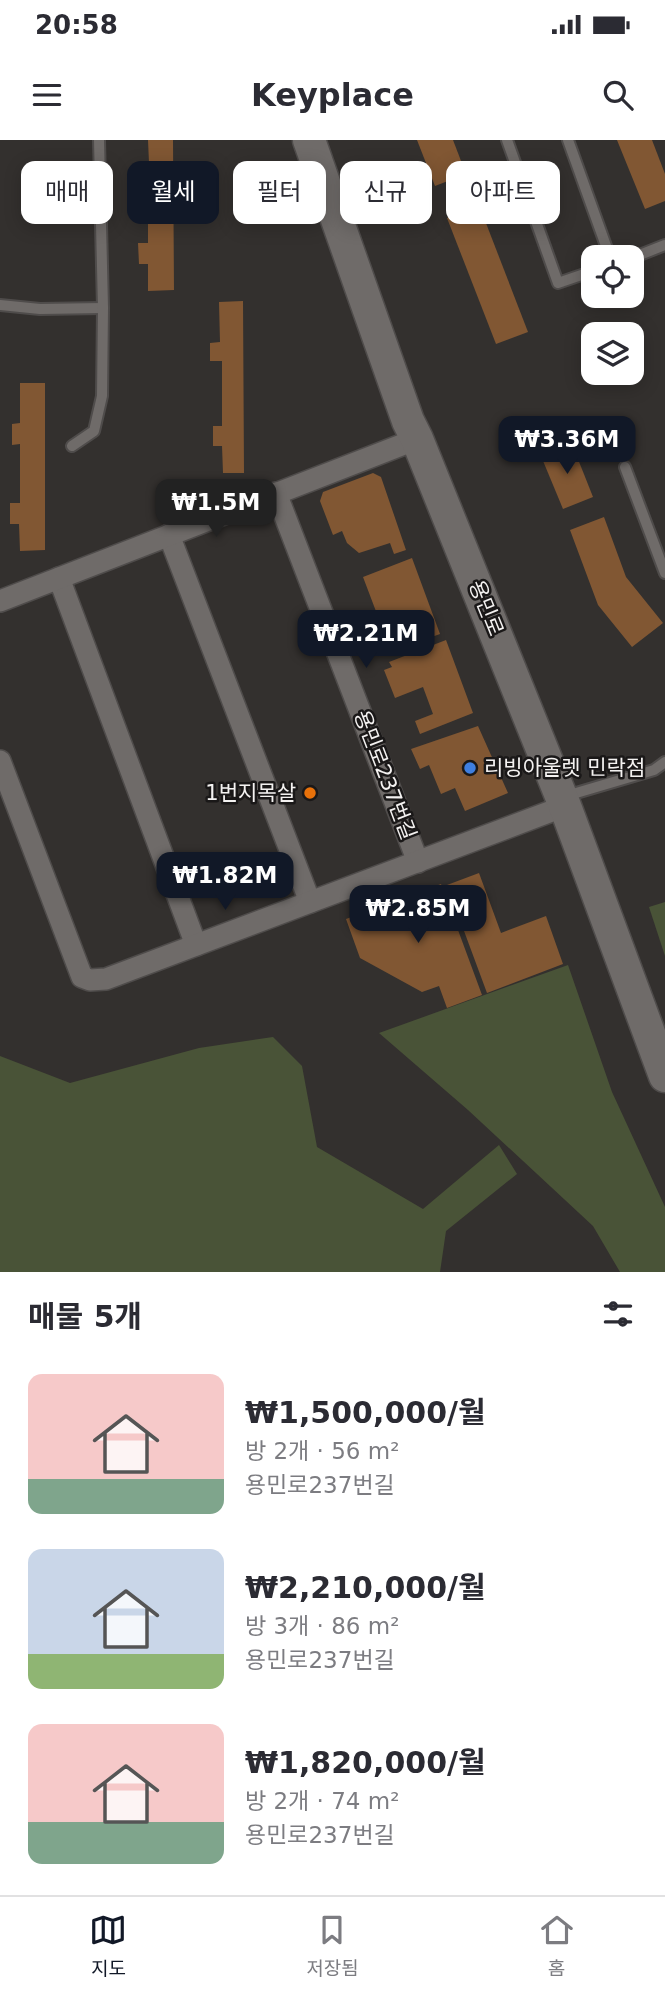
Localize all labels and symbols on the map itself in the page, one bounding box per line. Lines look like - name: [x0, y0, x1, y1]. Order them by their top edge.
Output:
- pin: ₩3.36M: [510, 416, 624, 476]
- pin: ₩1.5M: [167, 480, 265, 539]
- street label: 용민로: [464, 577, 508, 639]
- pin: ₩2.21M: [309, 610, 423, 670]
- street label: 용민로237번길: [349, 707, 421, 843]
- place label: 리빙아울렛 민락점: [484, 756, 645, 780]
- marker: 리빙아울렛 민락점: [462, 760, 478, 776]
- place label: 1번지목살: [205, 781, 296, 805]
- marker: 1번지목살: [302, 785, 318, 801]
- pin: ₩1.82M: [168, 852, 282, 912]
- pin: ₩2.85M: [361, 886, 475, 945]

